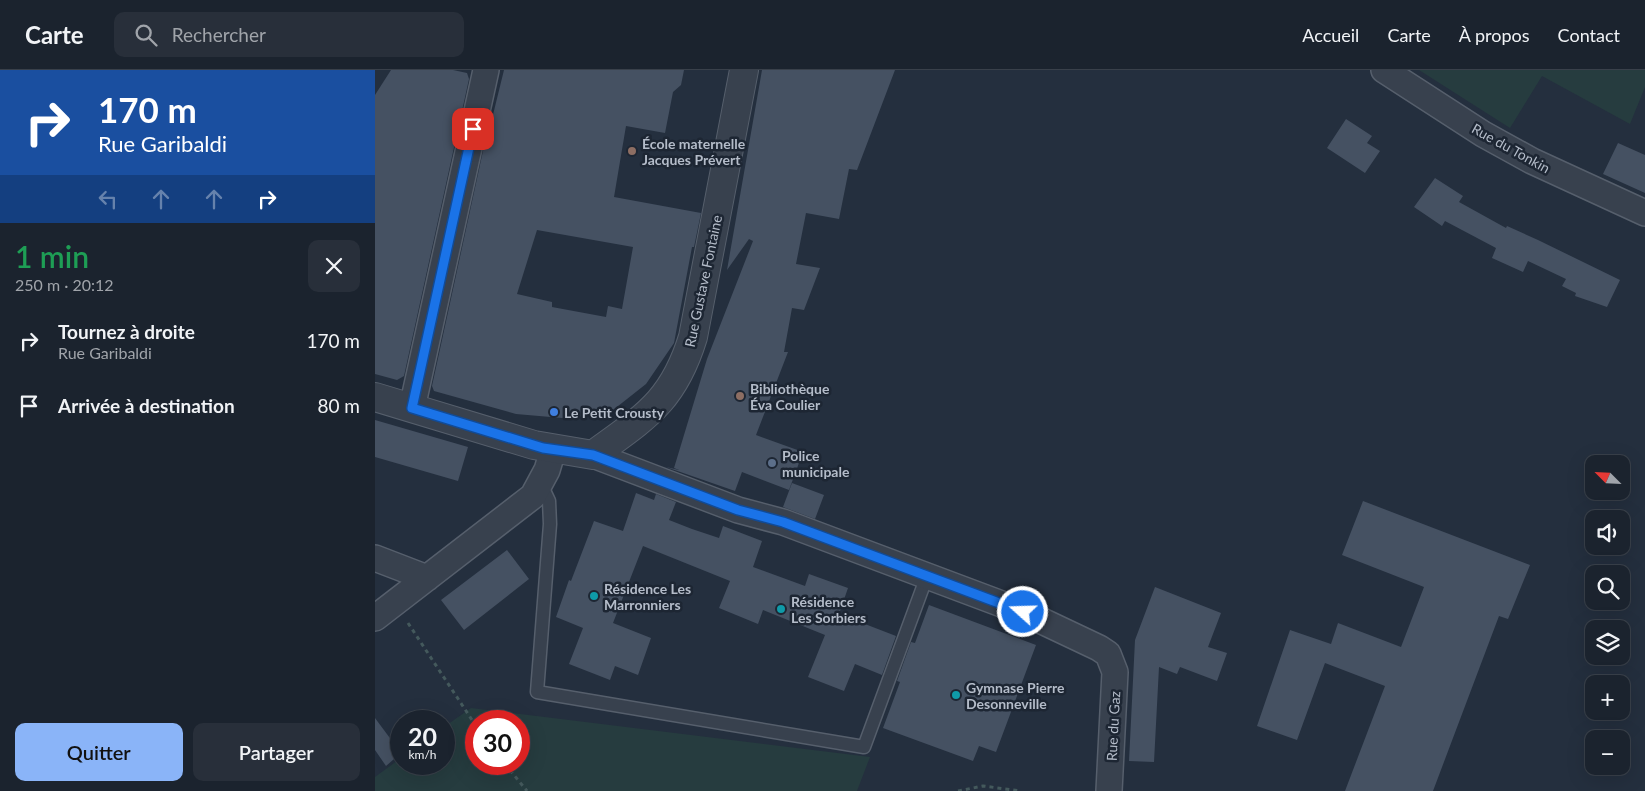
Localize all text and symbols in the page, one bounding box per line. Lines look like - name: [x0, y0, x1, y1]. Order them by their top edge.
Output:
- search box: [114, 12, 464, 57]
- text: Carte: [25, 20, 84, 49]
- icon: search: [132, 21, 160, 49]
- text: Rechercher: [172, 23, 266, 46]
- text: Accueil: [1302, 24, 1359, 46]
- text: Carte: [1387, 24, 1431, 46]
- text: À propos: [1459, 24, 1530, 46]
- text: Contact: [1558, 24, 1620, 46]
- text: 170 m: [98, 88, 197, 130]
- icon: right: [15, 90, 80, 155]
- pin: [452, 108, 494, 150]
- icon: arrive: [459, 115, 487, 143]
- street label: Rue du Tonkin: [1469, 120, 1553, 176]
- text: Rue Garibaldi: [98, 130, 227, 157]
- place label: École maternelle Jacques Prévert: [642, 135, 746, 168]
- marker: École maternelle Jacques Prévert: [626, 145, 638, 157]
- icon: left: [94, 185, 122, 213]
- icon: ahead: [147, 185, 175, 213]
- icon: ahead: [200, 185, 228, 213]
- icon: right: [253, 185, 281, 213]
- street label: Rue Gustave Fontaine: [681, 213, 725, 349]
- text: 1 min: [15, 238, 89, 274]
- button: close: [308, 240, 360, 292]
- text: 250 m · 20:12: [15, 275, 114, 294]
- text: Tournez à droite: [58, 320, 195, 343]
- icon: right: [15, 327, 43, 355]
- text: 170 m: [306, 329, 360, 352]
- text: Rue Garibaldi: [58, 343, 152, 362]
- place label: Bibliothèque Éva Coulier: [750, 380, 830, 413]
- marker: Bibliothèque Éva Coulier: [734, 390, 746, 402]
- icon: arrive: [15, 392, 43, 420]
- text: Arrivée à destination: [58, 394, 235, 417]
- text: 80 m: [317, 394, 360, 417]
- place label: Le Petit Crousty: [564, 404, 665, 421]
- marker: Le Petit Crousty: [548, 406, 560, 418]
- place label: Police municipale: [782, 447, 850, 480]
- north arrow: [1585, 455, 1630, 500]
- map controls: [1585, 455, 1630, 775]
- marker: Police municipale: [766, 457, 778, 469]
- button: sound: [1585, 510, 1630, 555]
- button: search: [1585, 565, 1630, 610]
- place label: Résidence Les Marronniers: [604, 580, 691, 613]
- position arrow: [996, 585, 1048, 637]
- marker: Résidence Les Marronniers: [588, 590, 600, 602]
- place label: Résidence Les Sorbiers: [791, 593, 866, 626]
- marker: Résidence Les Sorbiers: [775, 603, 787, 615]
- button: layers: [1585, 620, 1630, 665]
- button: +: [1585, 675, 1630, 720]
- place label: Gymnase Pierre Desonneville: [966, 679, 1065, 712]
- marker: Gymnase Pierre Desonneville: [950, 689, 962, 701]
- street label: Rue du Gaz: [1103, 691, 1123, 761]
- speed limit sign: 30: [465, 710, 530, 775]
- text: 20: [408, 721, 437, 751]
- button: Quitter: [15, 723, 183, 781]
- button: Partager: [193, 723, 360, 781]
- button: −: [1585, 730, 1630, 775]
- text: km/h: [408, 747, 437, 762]

